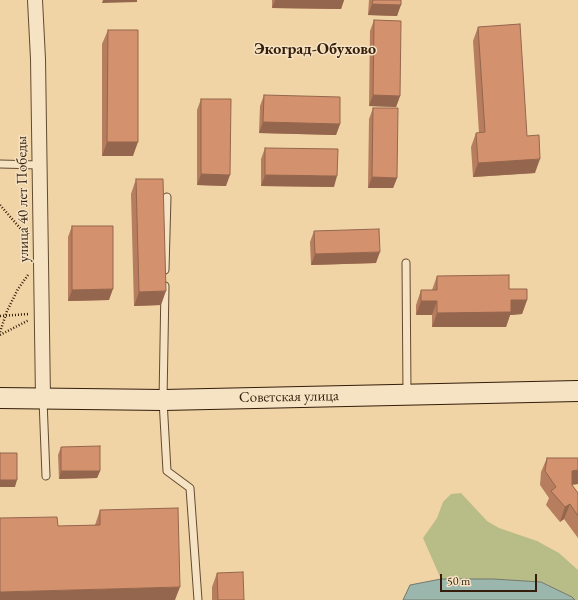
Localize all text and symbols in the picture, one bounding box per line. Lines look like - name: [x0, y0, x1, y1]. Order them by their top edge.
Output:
- district label: Экоград-Обухово: [254, 40, 376, 60]
- street label: улица 40 лет Победы: [13, 136, 33, 262]
- street label: Советская улица: [239, 387, 339, 407]
- scale bar: [442, 566, 539, 592]
- text: 50 m: [447, 573, 470, 589]

